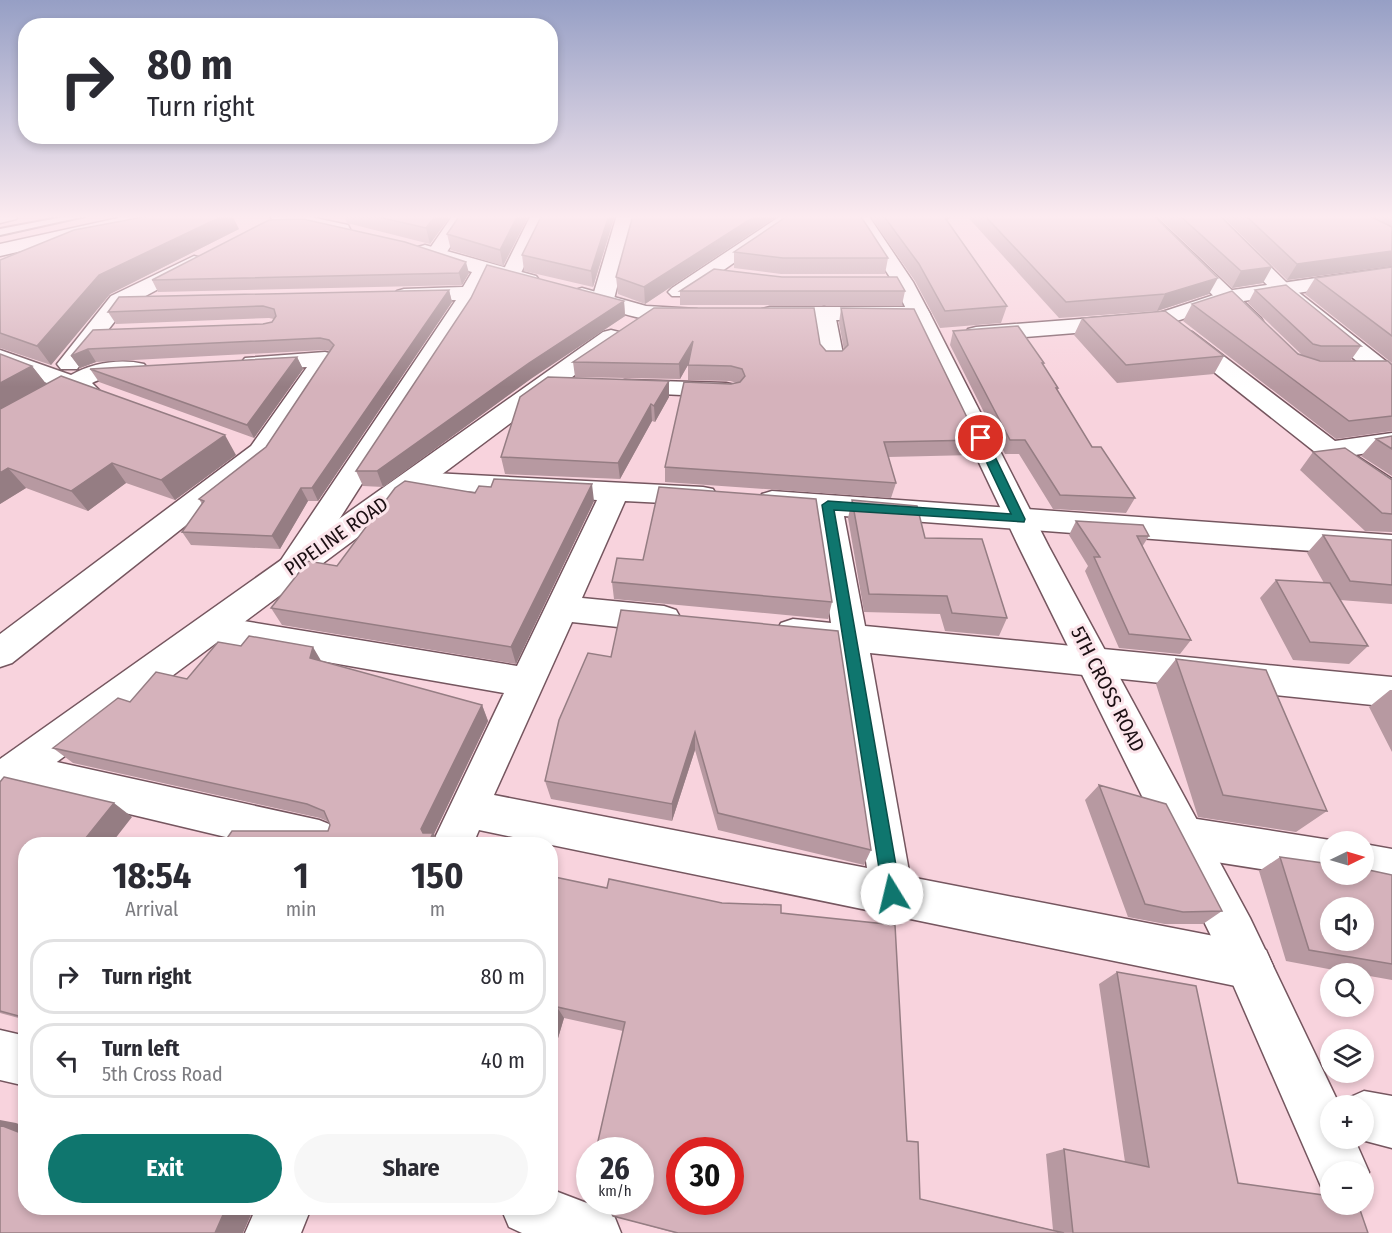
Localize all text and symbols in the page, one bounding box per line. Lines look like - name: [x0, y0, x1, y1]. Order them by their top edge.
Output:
- text: 80 m: [147, 40, 233, 90]
- icon: right: [48, 42, 126, 120]
- text: Turn right: [147, 91, 255, 123]
- pin: [955, 412, 1006, 463]
- icon: arrive: [964, 421, 997, 454]
- street label: PIPELINE ROAD: [280, 491, 392, 581]
- street label: 5TH CROSS ROAD: [1066, 622, 1150, 756]
- north arrow: [1320, 831, 1374, 885]
- map controls: [1320, 831, 1374, 1215]
- text: 18:54: [112, 854, 191, 898]
- text: 1: [294, 854, 309, 898]
- text: 150: [411, 854, 464, 898]
- position arrow: [860, 862, 924, 926]
- text: Arrival: [125, 897, 178, 921]
- text: min: [286, 897, 317, 921]
- text: m: [430, 897, 445, 921]
- button: sound: [1320, 897, 1374, 951]
- icon: right: [51, 960, 84, 993]
- text: Turn right: [102, 963, 191, 990]
- text: 80 m: [480, 963, 525, 990]
- button: search: [1320, 963, 1374, 1017]
- button: layers: [1320, 1029, 1374, 1083]
- text: Turn left: [102, 1035, 180, 1062]
- icon: left: [51, 1044, 84, 1077]
- text: 40 m: [481, 1047, 525, 1074]
- text: 5th Cross Road: [102, 1062, 223, 1086]
- button: +: [1320, 1095, 1374, 1149]
- button: Exit: [48, 1134, 282, 1203]
- button: Share: [294, 1134, 528, 1203]
- speed limit sign: 30: [666, 1137, 744, 1215]
- text: 26: [600, 1151, 630, 1187]
- button: −: [1320, 1161, 1374, 1215]
- text: km/h: [598, 1182, 632, 1200]

